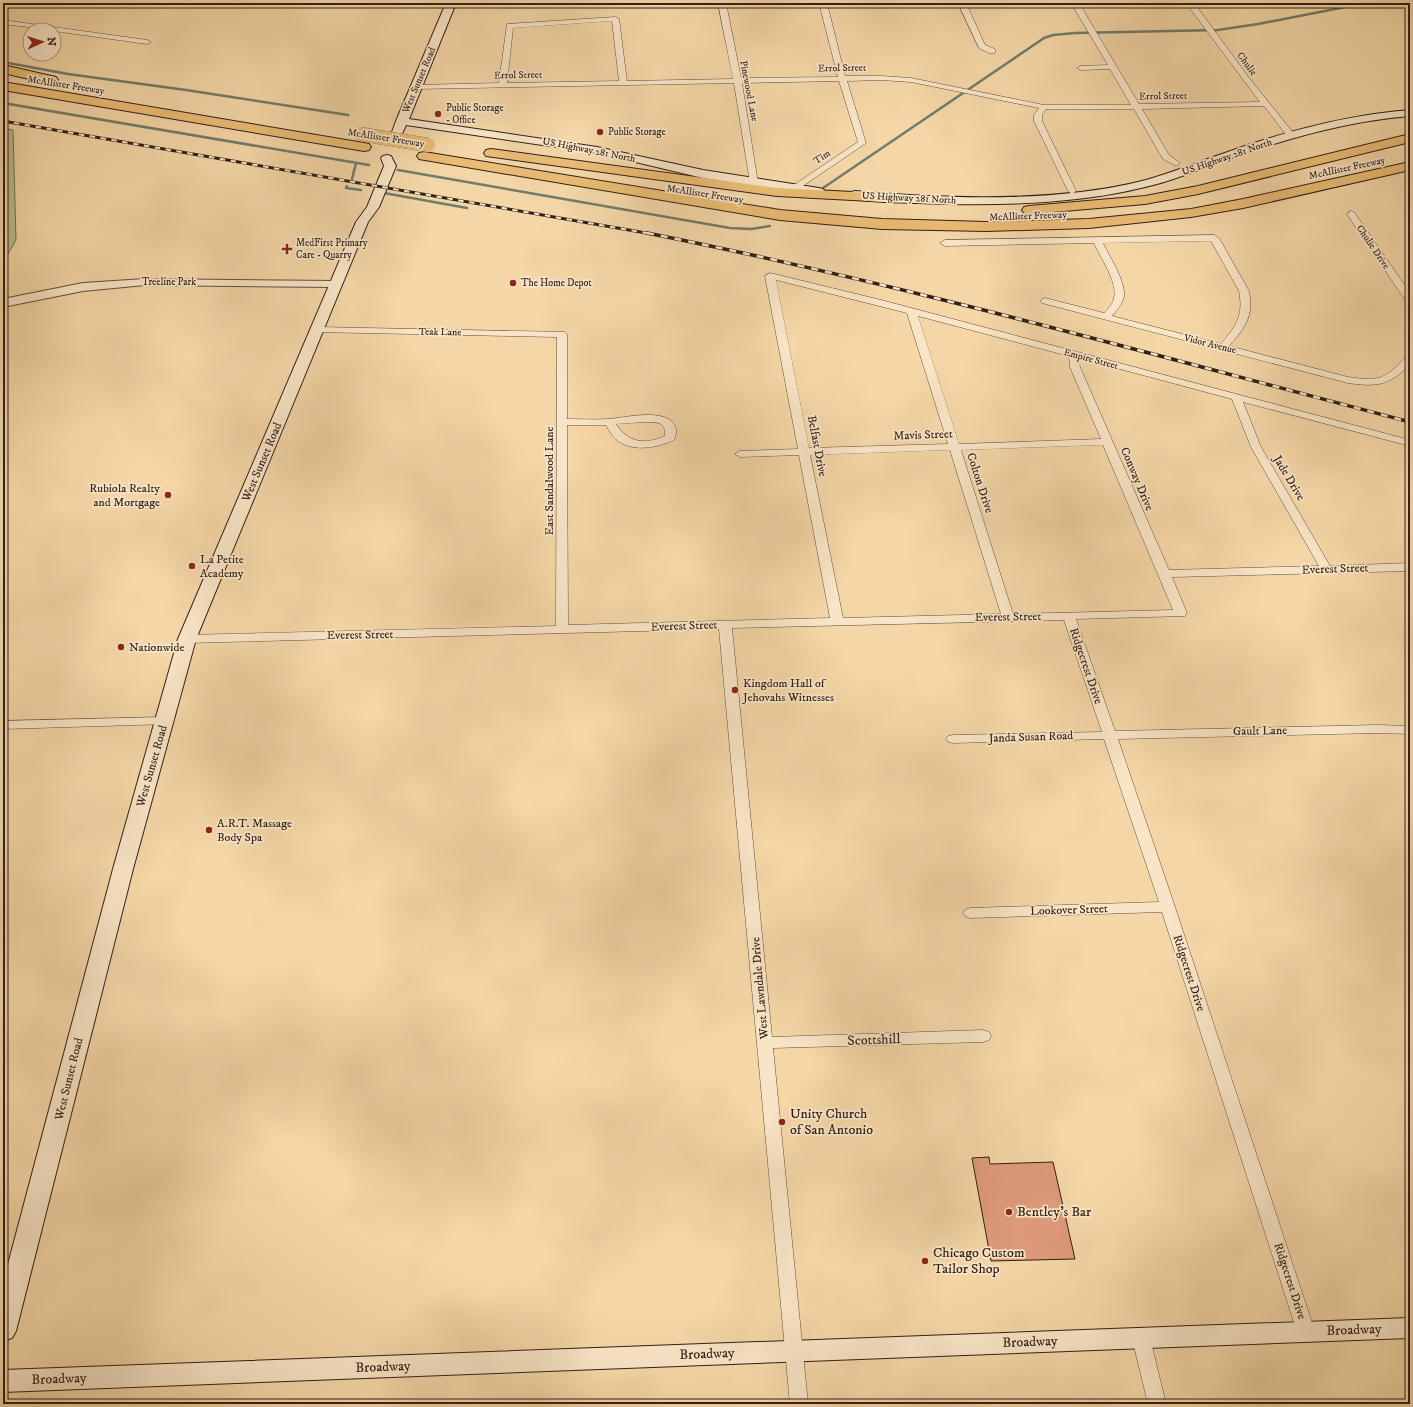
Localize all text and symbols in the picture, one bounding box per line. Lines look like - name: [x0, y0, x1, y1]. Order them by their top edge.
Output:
- north arrow: [22, 22, 62, 62]
- text: N: [44, 37, 58, 46]
- street label: West Sunset Road: [399, 45, 438, 116]
- street label: Chulie: [1234, 50, 1260, 78]
- street label: Pinewood Lane: [737, 60, 761, 122]
- street label: Errol Street: [818, 62, 866, 74]
- street label: Errol Street: [494, 69, 542, 81]
- street label: McAllister Freeway: [27, 73, 106, 97]
- street label: Errol Street: [1139, 90, 1187, 102]
- place label: Public Storage - Office: [446, 102, 504, 126]
- marker: Public Storage - Office: [433, 109, 443, 119]
- street label: McAllister Freeway: [347, 126, 426, 150]
- place label: Public Storage: [608, 126, 666, 138]
- marker: Public Storage: [595, 127, 605, 137]
- street label: US Highway 281 North: [542, 135, 637, 165]
- street label: US Highway 281 North: [1180, 136, 1274, 178]
- street label: Tim: [811, 147, 833, 167]
- street label: McAllister Freeway: [1308, 154, 1387, 182]
- street label: McAllister Freeway: [666, 182, 745, 206]
- street label: US Highway 281 North: [862, 190, 957, 207]
- street label: McAllister Freeway: [989, 209, 1067, 223]
- street label: Chulie Drive: [1354, 223, 1392, 271]
- place label: MedFirst Primary Care - Quarry: [296, 237, 368, 261]
- marker: MedFirst Primary Care - Quarry: [281, 243, 293, 255]
- street label: Treeline Park: [142, 276, 196, 288]
- place label: The Home Depot: [521, 277, 592, 289]
- marker: The Home Depot: [508, 278, 518, 288]
- street label: Teak Lane: [418, 326, 462, 338]
- street label: Vidor Avenue: [1182, 331, 1237, 356]
- street label: Empire Street: [1062, 346, 1120, 372]
- street label: Belfast Drive: [804, 414, 830, 478]
- street label: West Sunset Road: [238, 420, 285, 505]
- street label: East Sandalwood Lane: [542, 426, 557, 536]
- street label: Mavis Street: [893, 426, 953, 444]
- street label: Conway Drive: [1117, 445, 1157, 513]
- street label: Colton Drive: [963, 451, 997, 515]
- street label: Jade Drive: [1269, 452, 1308, 503]
- place label: Rubiola Realty and Mortgage: [89, 481, 160, 510]
- marker: Rubiola Realty and Mortgage: [163, 490, 173, 500]
- place label: La Petite Academy: [200, 552, 244, 581]
- street label: Everest Street: [1301, 560, 1369, 578]
- marker: La Petite Academy: [187, 561, 197, 571]
- street label: Everest Street: [975, 609, 1042, 625]
- street label: Everest Street: [650, 617, 718, 635]
- street label: Ridgecrest Drive: [1066, 626, 1106, 706]
- street label: Everest Street: [327, 627, 394, 643]
- place label: Nationwide: [129, 640, 184, 655]
- marker: Nationwide: [116, 642, 126, 652]
- place label: Kingdom Hall of Jehovahs Witnesses: [742, 676, 834, 705]
- marker: Kingdom Hall of Jehovahs Witnesses: [730, 685, 740, 695]
- street label: West Sunset Road: [133, 723, 171, 810]
- street label: Gault Lane: [1233, 723, 1287, 739]
- street label: Janda Susan Road: [988, 728, 1073, 746]
- place label: A.R.T. Massage Body Spa: [217, 816, 292, 845]
- marker: A.R.T. Massage Body Spa: [204, 825, 214, 835]
- street label: Lookover Street: [1030, 901, 1108, 919]
- street label: Ridgecrest Drive: [1170, 933, 1208, 1013]
- street label: West Lawndale Drive: [748, 936, 772, 1041]
- street label: Scottshill: [847, 1030, 902, 1050]
- street label: West Sunset Road: [51, 1036, 86, 1123]
- place label: Unity Church of San Antonio: [790, 1105, 873, 1139]
- marker: Unity Church of San Antonio: [777, 1117, 787, 1127]
- place label: Bentley's Bar: [1017, 1203, 1092, 1221]
- marker: Bentley's Bar: [1004, 1207, 1014, 1217]
- street label: Ridgecrest Drive: [1271, 1241, 1309, 1321]
- place label: Chicago Custom Tailor Shop: [933, 1244, 1025, 1278]
- marker: Chicago Custom Tailor Shop: [920, 1256, 930, 1266]
- street label: Broadway: [1326, 1320, 1382, 1340]
- street label: Broadway: [1002, 1332, 1058, 1352]
- street label: Broadway: [679, 1344, 735, 1364]
- street label: Broadway: [355, 1357, 411, 1377]
- street label: Broadway: [31, 1369, 87, 1389]

